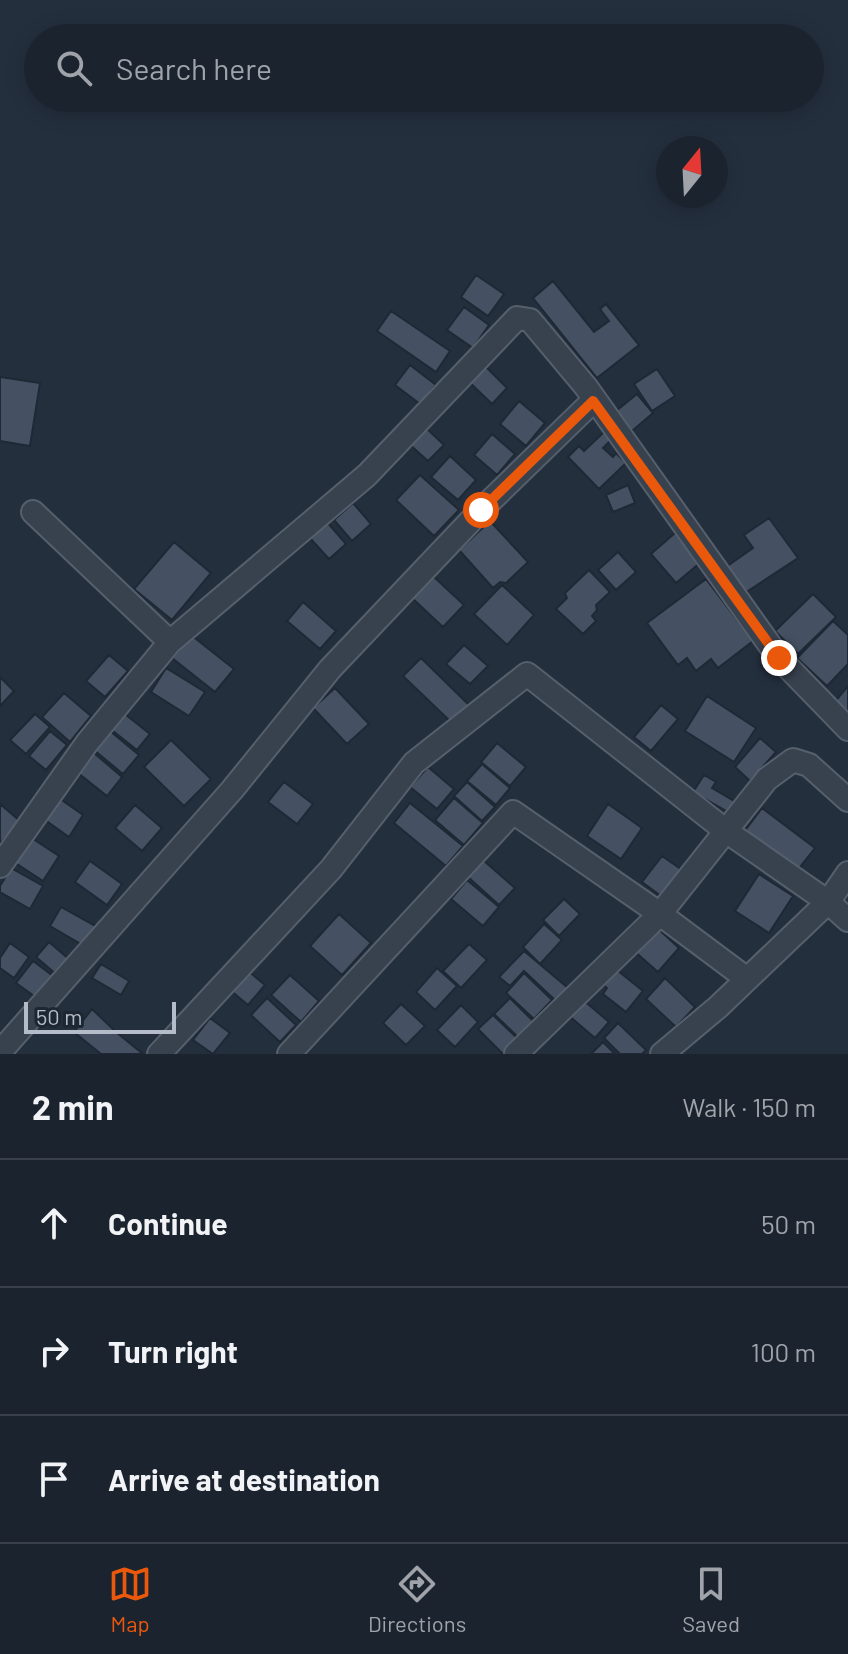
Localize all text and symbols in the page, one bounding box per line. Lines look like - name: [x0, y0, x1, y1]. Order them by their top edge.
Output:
- search box: [24, 24, 824, 112]
- icon: search: [52, 46, 96, 90]
- text: Search here: [116, 50, 272, 86]
- north arrow: [656, 136, 728, 208]
- route start: [463, 492, 499, 528]
- route end: [761, 640, 797, 676]
- scale bar: [24, 998, 176, 1034]
- text: 50 m: [36, 1003, 82, 1029]
- text: 2 min: [32, 1086, 114, 1127]
- text: Walk · 150 m: [682, 1091, 816, 1122]
- icon: ahead: [32, 1201, 76, 1245]
- text: Continue: [108, 1205, 228, 1241]
- text: 50 m: [761, 1208, 816, 1239]
- icon: right: [32, 1329, 76, 1373]
- text: Turn right: [108, 1333, 238, 1369]
- text: 100 m: [751, 1336, 816, 1367]
- icon: arrive: [32, 1457, 76, 1501]
- text: Arrive at destination: [108, 1461, 380, 1497]
- tab: Map: [108, 1562, 152, 1636]
- tab: Directions: [368, 1562, 466, 1636]
- tab: Saved: [682, 1562, 740, 1636]

